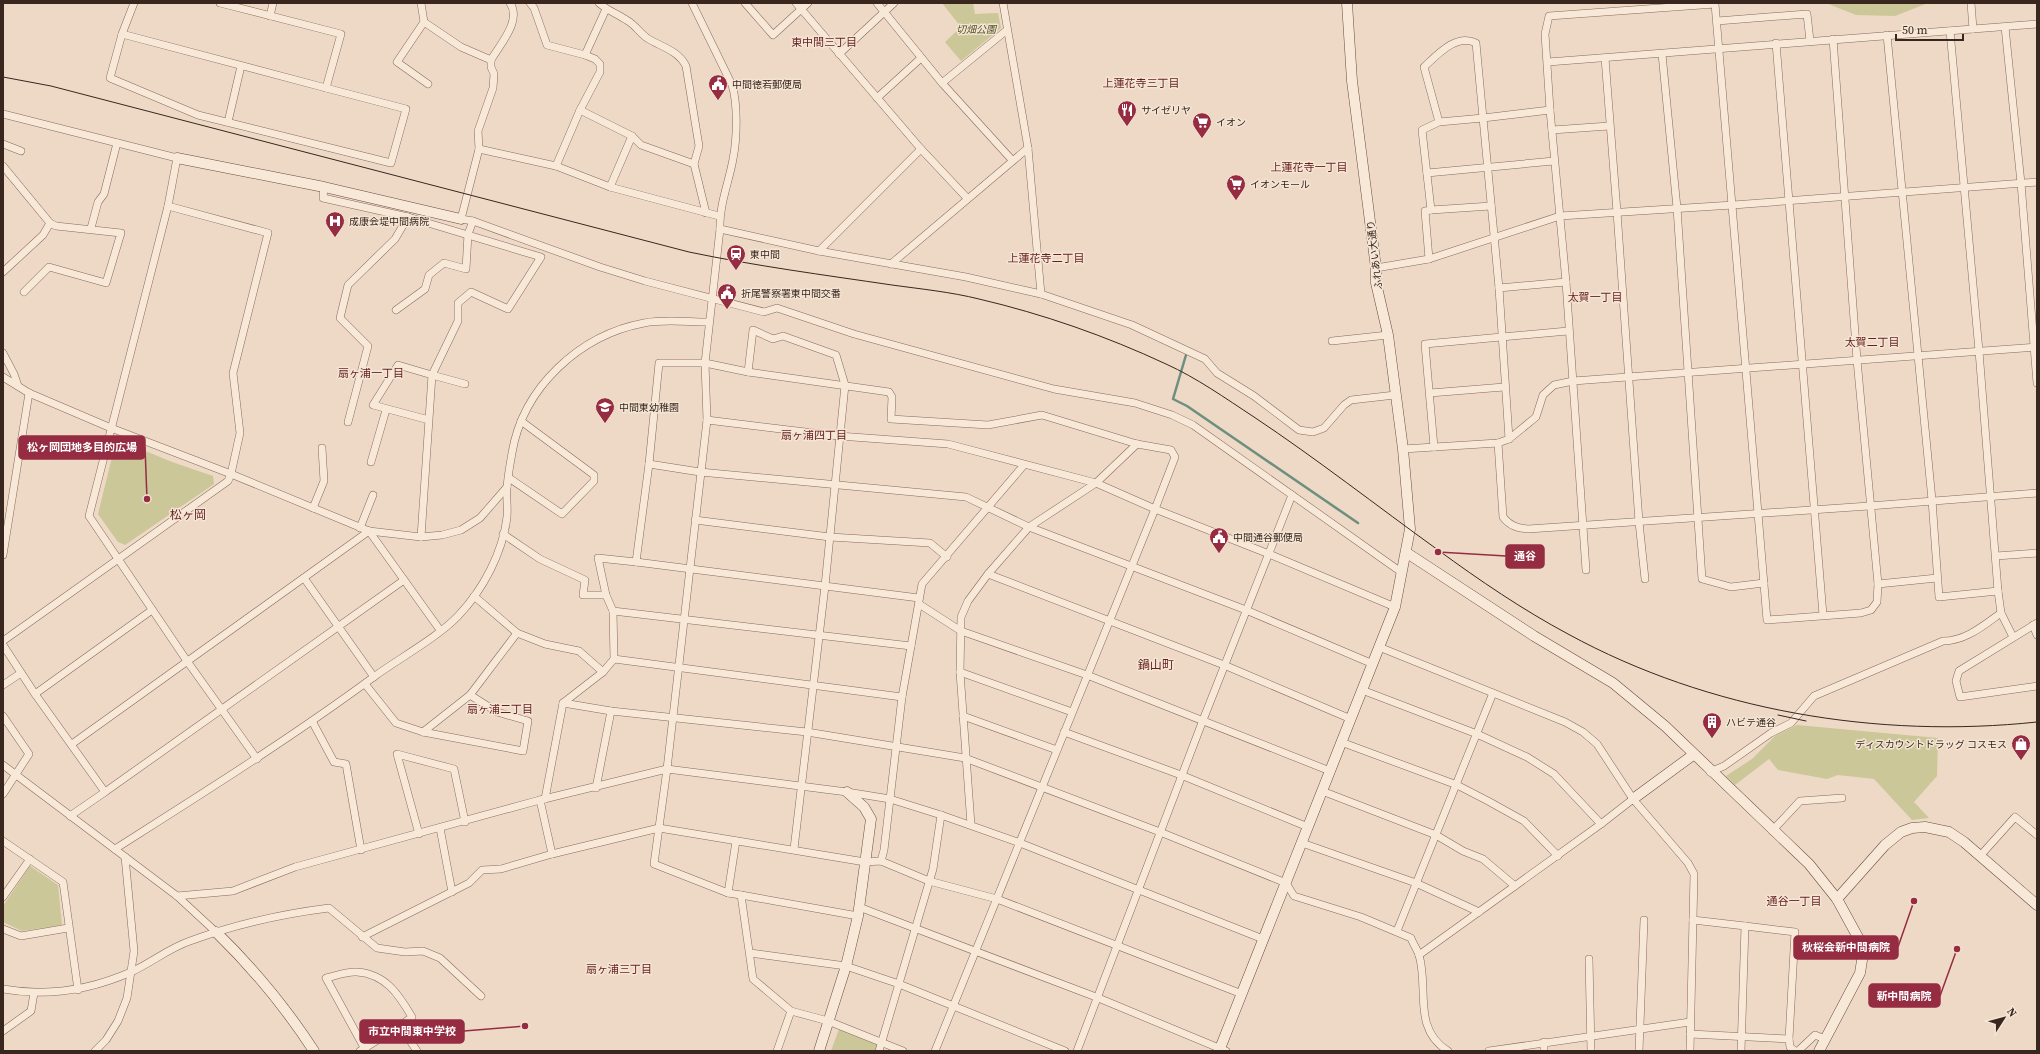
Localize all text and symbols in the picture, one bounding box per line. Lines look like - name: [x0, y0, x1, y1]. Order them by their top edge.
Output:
- scale bar: [1896, 16, 1963, 42]
- text: 50 m: [1902, 22, 1928, 38]
- park label: 切畑公園: [956, 23, 998, 36]
- district label: 東中間三丁目: [791, 35, 857, 50]
- public building icon: 中間徳若郵便局: [707, 73, 729, 101]
- district label: 上蓮花寺三丁目: [1103, 76, 1180, 91]
- place label: 中間徳若郵便局: [732, 78, 802, 91]
- restaurant icon: サイゼリヤ: [1116, 99, 1138, 127]
- place label: サイゼリヤ: [1141, 104, 1191, 117]
- supermarket icon: イオン: [1191, 111, 1213, 139]
- place label: イオン: [1216, 116, 1246, 129]
- district label: 上蓮花寺一丁目: [1271, 160, 1348, 175]
- supermarket icon: イオンモール: [1225, 173, 1247, 201]
- place label: イオンモール: [1250, 178, 1310, 191]
- hospital icon: 成康会堤中間病院: [324, 210, 346, 238]
- place label: 成康会堤中間病院: [349, 215, 429, 228]
- street label: ふれあい大通り: [1364, 219, 1385, 290]
- station icon: 東中間: [725, 243, 747, 271]
- place label: 東中間: [750, 248, 780, 261]
- district label: 上蓮花寺二丁目: [1008, 251, 1085, 266]
- public building icon: 折尾警察署東中間交番: [716, 282, 738, 310]
- place label: 折尾警察署東中間交番: [741, 287, 841, 300]
- district label: 太賀一丁目: [1568, 290, 1623, 305]
- district label: 太賀二丁目: [1845, 335, 1900, 350]
- district label: 扇ヶ浦一丁目: [338, 366, 404, 381]
- school or university icon: 中間東幼稚園: [594, 396, 616, 424]
- place label: 中間東幼稚園: [619, 401, 679, 414]
- district label: 扇ヶ浦四丁目: [781, 428, 847, 443]
- callout: 松ヶ岡団地多目的広場: [19, 436, 145, 459]
- text: 松ヶ岡団地多目的広場: [27, 440, 137, 455]
- district label: 松ヶ岡: [170, 507, 206, 523]
- public building icon: 中間通谷郵便局: [1208, 526, 1230, 554]
- place label: 中間通谷郵便局: [1233, 531, 1303, 544]
- callout: 通谷: [1506, 545, 1544, 568]
- text: 通谷: [1514, 549, 1536, 564]
- district label: 鍋山町: [1138, 657, 1174, 673]
- district label: 扇ヶ浦二丁目: [467, 702, 533, 717]
- building icon: ハビテ通谷: [1701, 711, 1723, 739]
- place label: ハビテ通谷: [1726, 716, 1776, 729]
- shop icon: ディスカウントドラッグ コスモス: [2010, 733, 2032, 761]
- place label: ディスカウントドラッグ コスモス: [1855, 738, 2007, 751]
- district label: 通谷一丁目: [1767, 894, 1822, 909]
- callout: 秋桜会新中間病院: [1794, 936, 1898, 959]
- text: 秋桜会新中間病院: [1802, 940, 1890, 955]
- district label: 扇ヶ浦三丁目: [586, 962, 652, 977]
- callout: 新中間病院: [1869, 984, 1940, 1007]
- text: 新中間病院: [1877, 989, 1932, 1004]
- north arrow: [1984, 998, 2024, 1038]
- text: N: [2003, 1005, 2020, 1020]
- callout: 市立中間東中学校: [360, 1020, 464, 1043]
- text: 市立中間東中学校: [368, 1024, 456, 1039]

